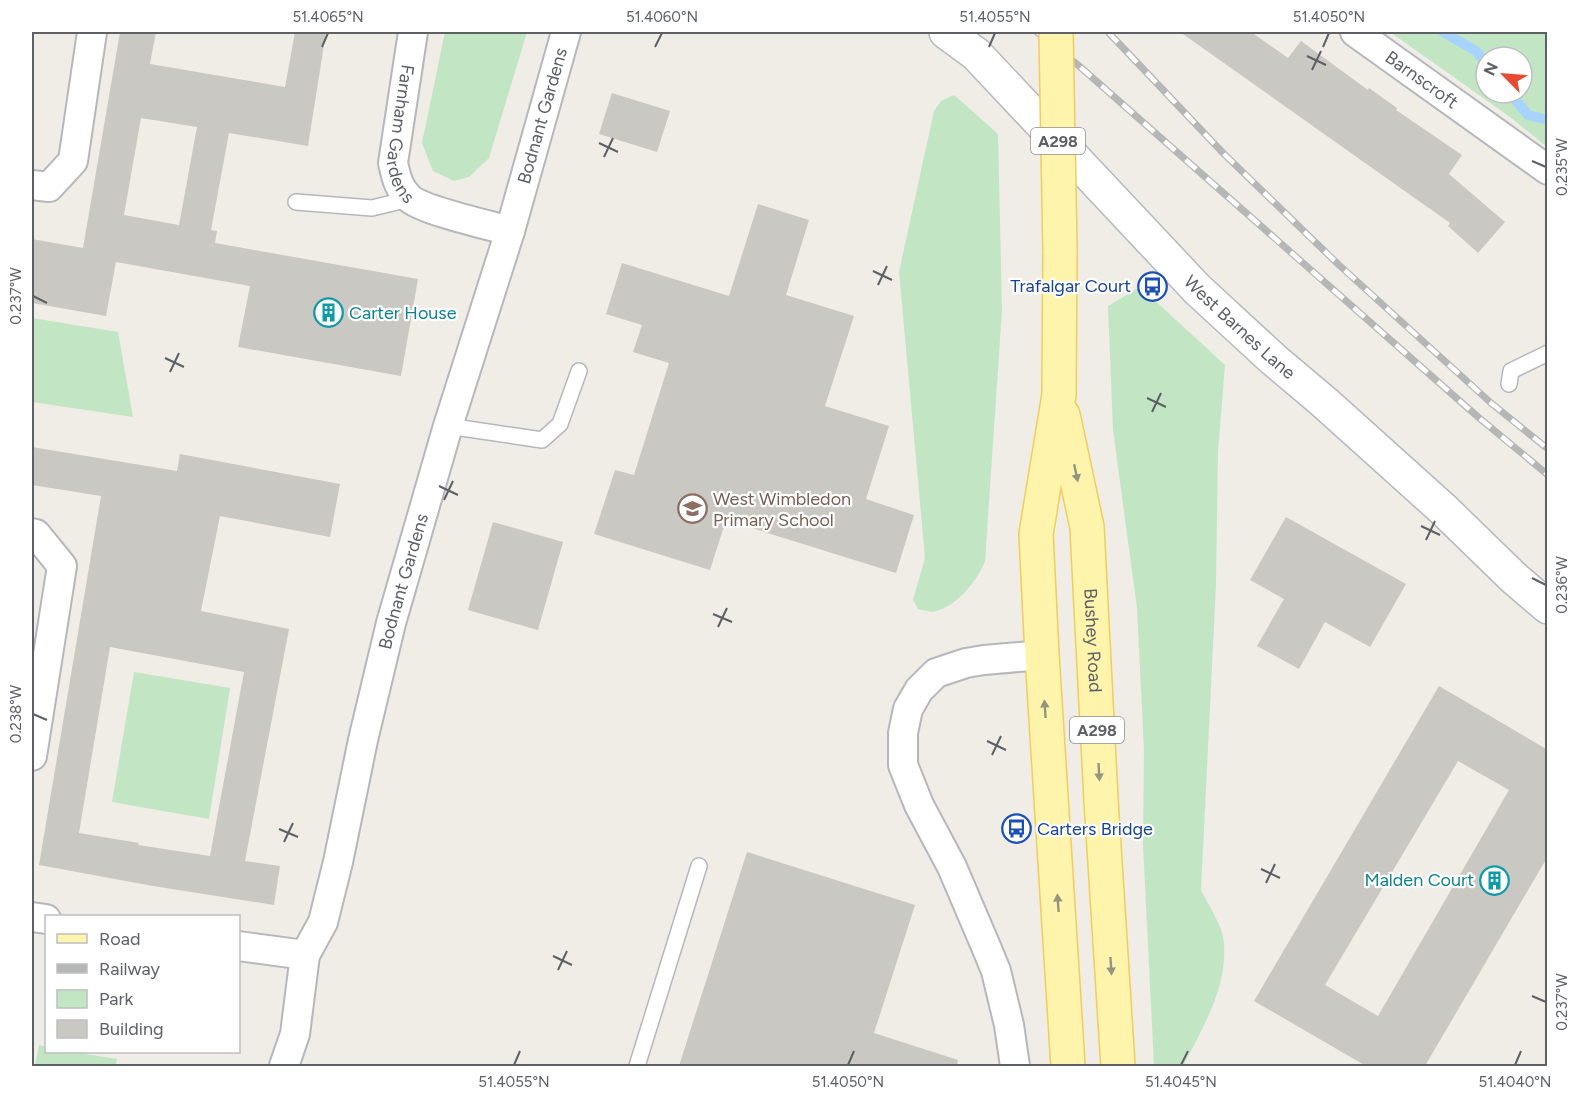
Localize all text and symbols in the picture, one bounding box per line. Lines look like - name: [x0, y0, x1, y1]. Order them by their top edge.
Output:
- text: 51.4065°N: [292, 8, 364, 26]
- text: 51.4060°N: [626, 8, 698, 26]
- text: 51.4055°N: [959, 8, 1031, 26]
- text: 51.4050°N: [1293, 8, 1365, 26]
- street label: Bodnant Gardens: [513, 45, 572, 186]
- north arrow: [1474, 45, 1534, 105]
- street label: Barnscroft: [1381, 46, 1463, 113]
- text: N: [1480, 59, 1502, 78]
- street label: Farnham Gardens: [382, 63, 419, 208]
- road number: A298: [1031, 128, 1085, 154]
- text: 0.235°W: [1553, 137, 1571, 196]
- text: 0.237°W: [7, 267, 25, 325]
- bus stop icon: Trafalgar Court: [1136, 270, 1168, 302]
- street label: West Barnes Lane: [1179, 271, 1300, 384]
- place label: Trafalgar Court: [1010, 275, 1131, 297]
- building icon: Carter House: [312, 297, 344, 329]
- place label: Carter House: [349, 302, 457, 324]
- one-way arrow: [1072, 464, 1081, 483]
- place label: West Wimbledon Primary School: [713, 488, 851, 531]
- school or university icon: West Wimbledon Primary School: [676, 493, 708, 525]
- street label: Bodnant Gardens: [374, 511, 433, 652]
- text: 0.236°W: [1553, 556, 1571, 614]
- street label: Bushey Road: [1079, 588, 1106, 693]
- text: 0.238°W: [7, 684, 25, 743]
- one-way arrow: [1040, 699, 1050, 718]
- road number: A298: [1070, 717, 1124, 743]
- one-way arrow: [1095, 762, 1104, 781]
- bus stop icon: Carters Bridge: [1000, 813, 1032, 845]
- place label: Carters Bridge: [1037, 818, 1153, 840]
- building icon: Malden Court: [1479, 864, 1511, 896]
- place label: Malden Court: [1364, 869, 1474, 891]
- one-way arrow: [1053, 894, 1062, 913]
- legend: [45, 915, 240, 1053]
- text: Road: [99, 928, 140, 950]
- one-way arrow: [1106, 957, 1116, 976]
- text: Railway: [99, 958, 161, 980]
- text: 0.237°W: [1553, 973, 1571, 1031]
- text: Park: [99, 988, 134, 1010]
- text: Building: [99, 1018, 164, 1040]
- text: 51.4055°N: [478, 1073, 550, 1091]
- text: 51.4050°N: [812, 1073, 884, 1091]
- text: 51.4045°N: [1145, 1073, 1217, 1091]
- text: 51.4040°N: [1479, 1073, 1551, 1091]

